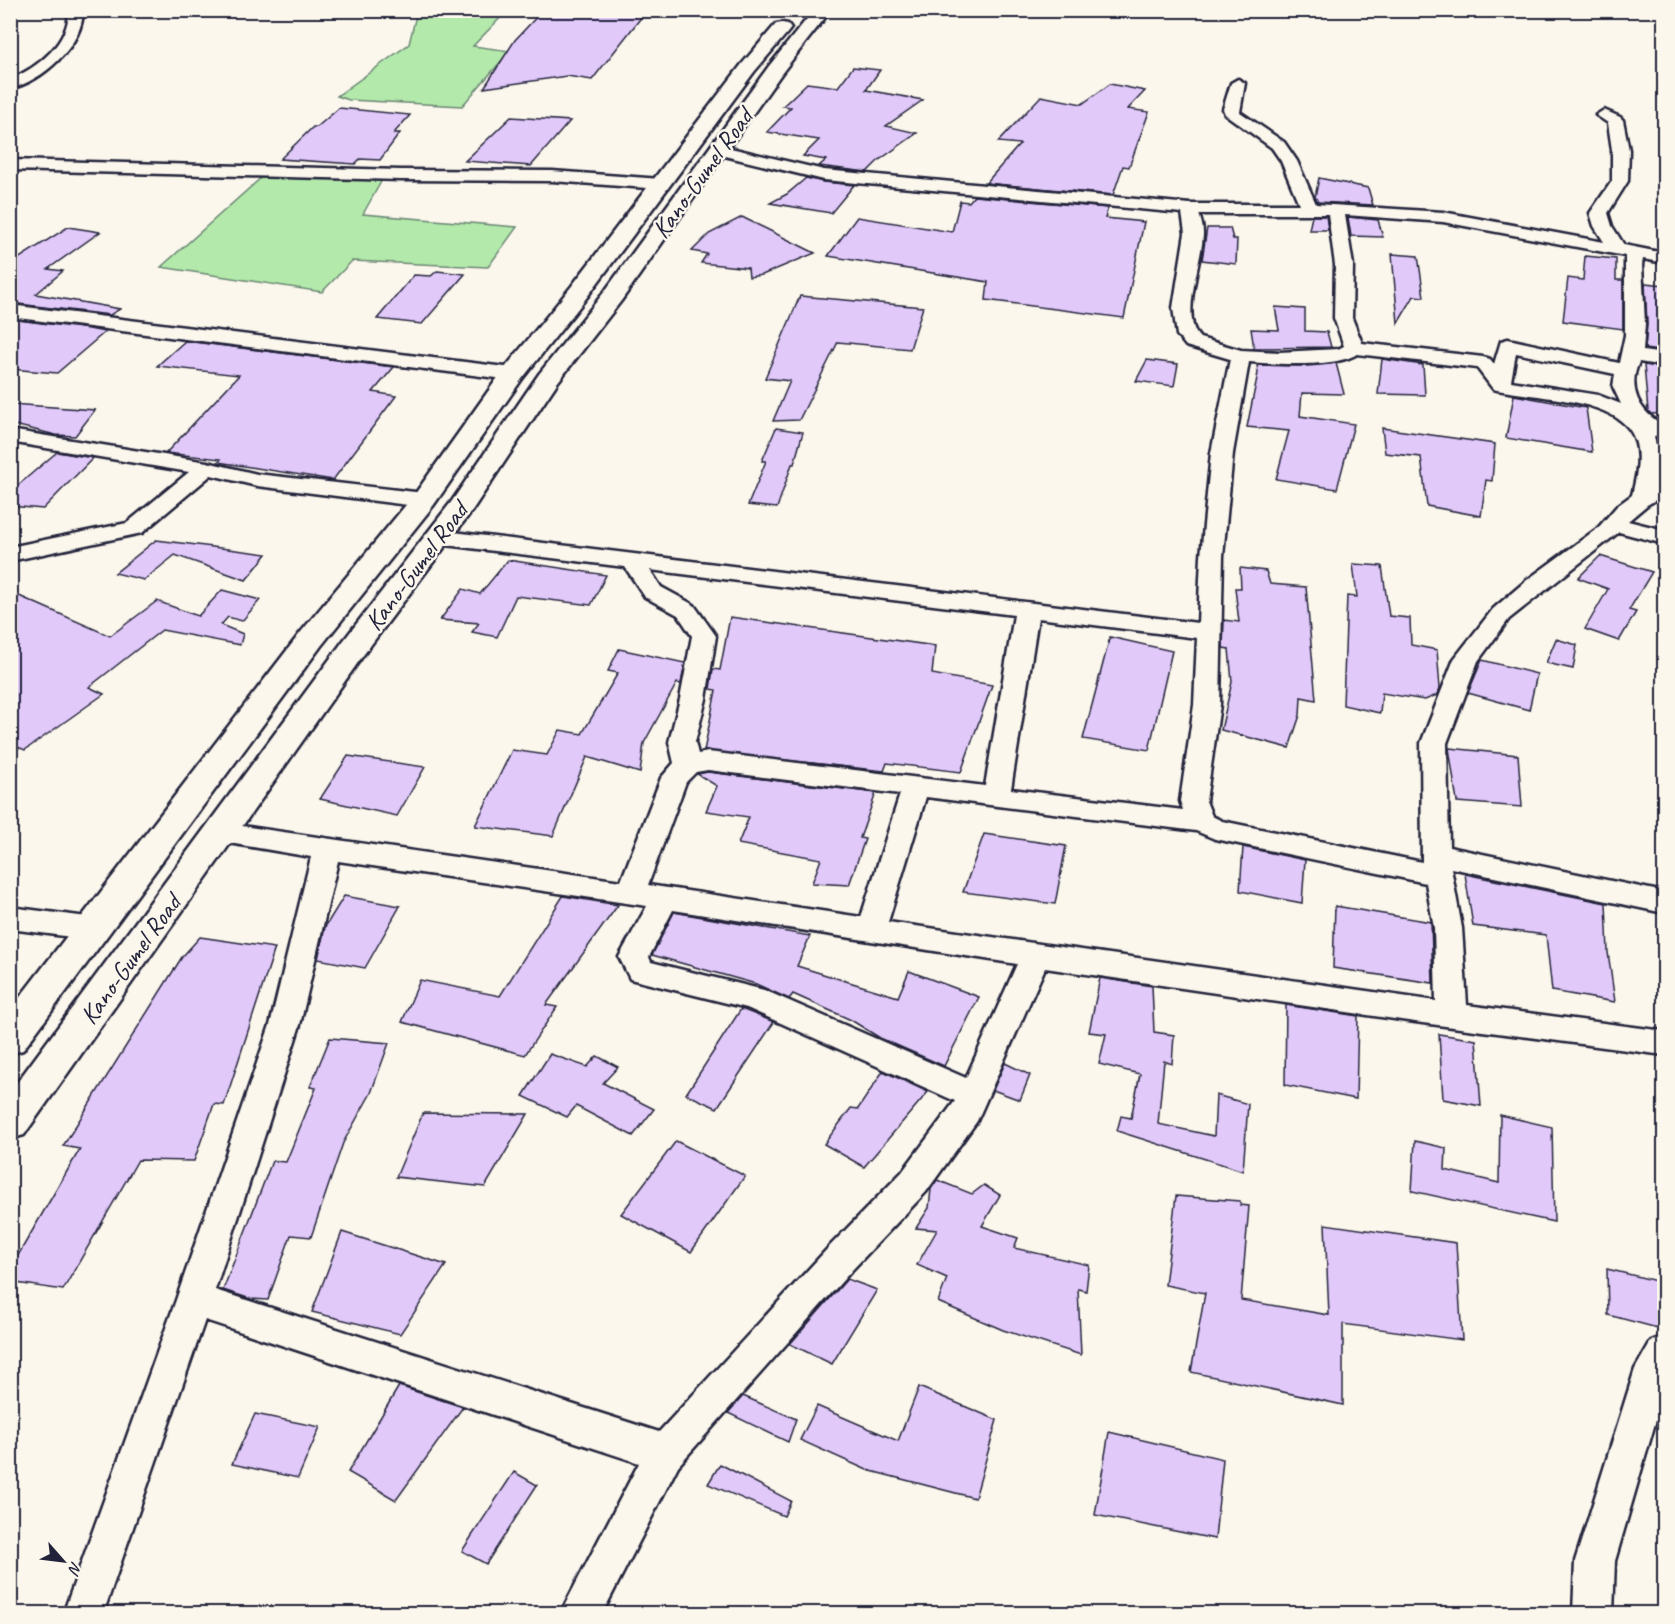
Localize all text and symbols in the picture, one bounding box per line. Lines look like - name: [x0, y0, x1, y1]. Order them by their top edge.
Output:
- street label: Kano-Gumel Road: [644, 99, 763, 245]
- street label: Kano-Gumel Road: [357, 493, 478, 637]
- street label: Kano-Gumel Road: [72, 885, 191, 1031]
- north arrow: [33, 1531, 93, 1591]
- text: N: [63, 1559, 87, 1579]

